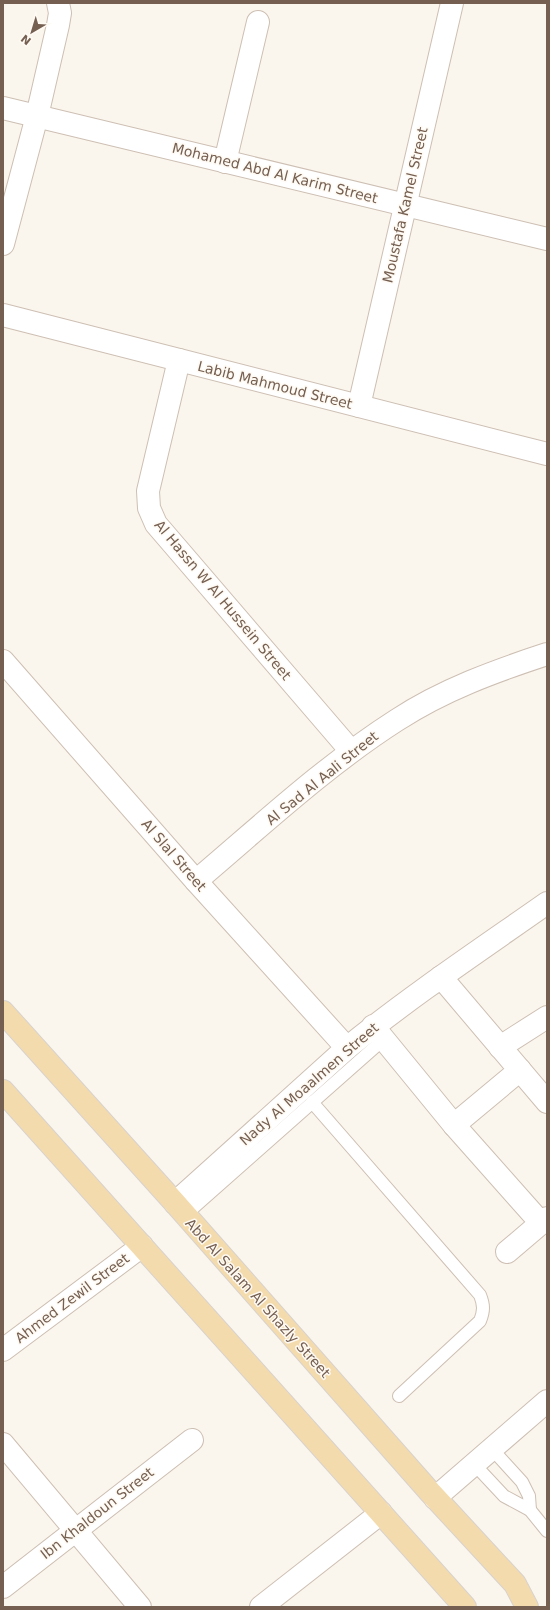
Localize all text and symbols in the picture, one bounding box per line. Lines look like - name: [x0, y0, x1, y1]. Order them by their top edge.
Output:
- north arrow: [12, 12, 52, 52]
- text: N: [19, 32, 34, 47]
- street label: Moustafa Kamel Street: [379, 125, 431, 284]
- street label: Mohamed Abd Al Karim Street: [171, 140, 380, 206]
- street label: Labib Mahmoud Street: [196, 358, 355, 412]
- street label: Al Hassn W Al Hussein Street: [151, 517, 295, 683]
- street label: Al Sad Al Aali Street: [263, 728, 382, 828]
- street label: Al Slal Street: [138, 816, 210, 895]
- street label: Nady Al Moaalmen Street: [236, 1019, 382, 1149]
- street label: Abd Al Salam Al Shazly Street: [182, 1215, 334, 1381]
- street label: Ahmed Zewil Street: [12, 1250, 133, 1346]
- street label: Ibn Khaldoun Street: [37, 1464, 157, 1562]

